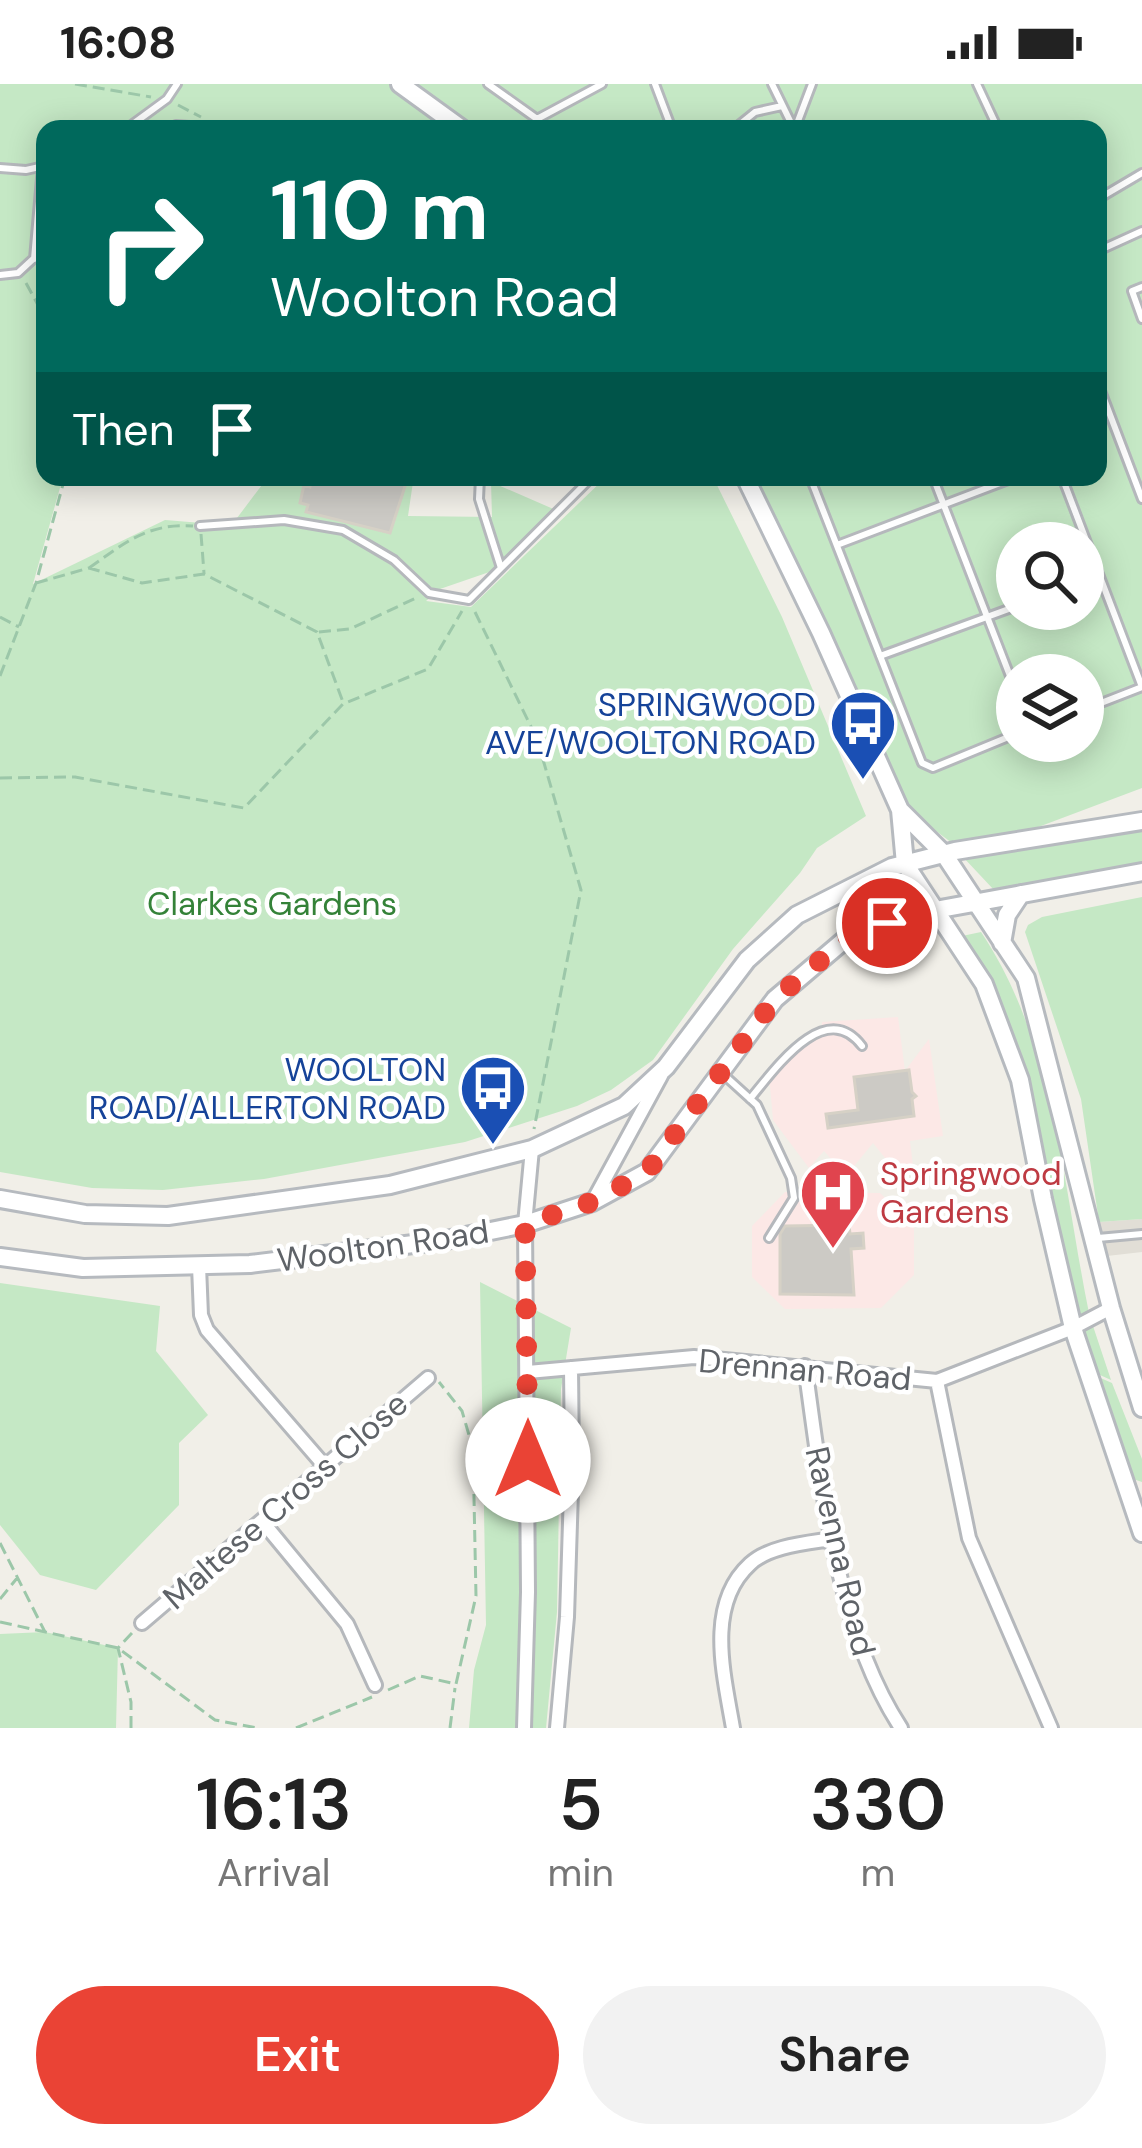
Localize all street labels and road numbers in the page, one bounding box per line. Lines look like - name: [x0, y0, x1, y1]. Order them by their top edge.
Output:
- street label: Woolton Road: [274, 1209, 492, 1282]
- street label: Drennan Road: [697, 1339, 913, 1400]
- street label: Maltese Cross Close: [154, 1382, 417, 1619]
- street label: Ravenna Road: [796, 1442, 885, 1660]

